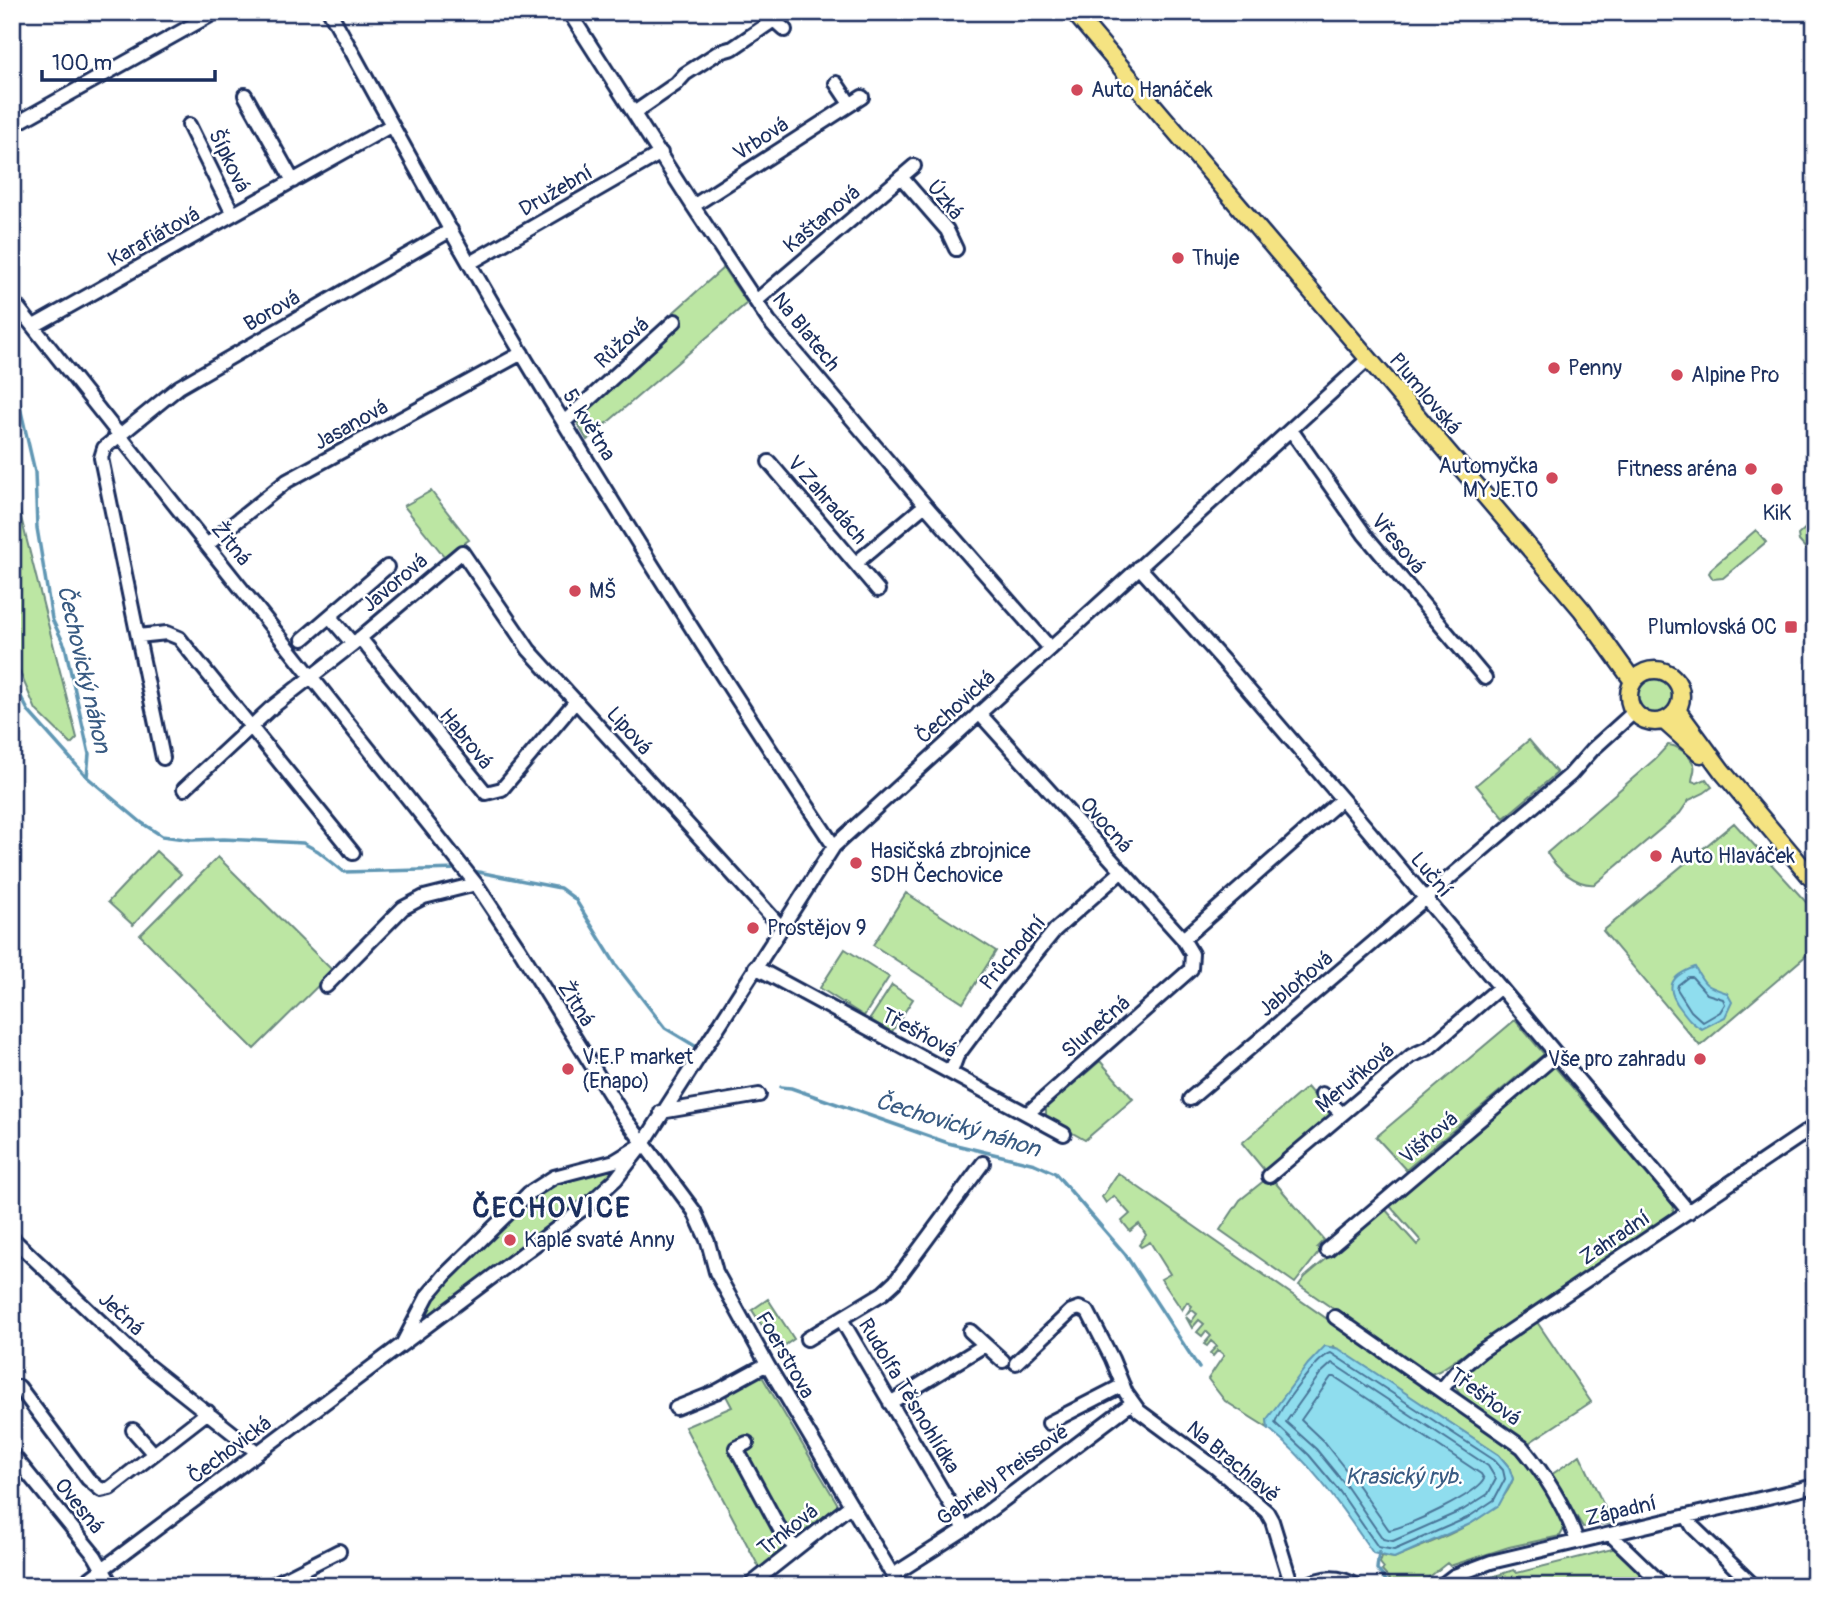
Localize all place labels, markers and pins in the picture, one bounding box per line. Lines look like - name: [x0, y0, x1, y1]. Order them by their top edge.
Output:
- place label: Auto Hanáček: [1091, 77, 1213, 104]
- marker: Auto Hanáček: [1069, 82, 1085, 98]
- place label: Thuje: [1192, 245, 1240, 272]
- marker: Thuje: [1170, 250, 1186, 266]
- place label: Penny: [1568, 355, 1622, 382]
- marker: Penny: [1546, 360, 1562, 376]
- place label: Alpine Pro: [1691, 362, 1779, 389]
- marker: Alpine Pro: [1669, 367, 1685, 383]
- place label: Automyčka MYJE.TO: [1439, 453, 1538, 504]
- place label: Fitness aréna: [1617, 456, 1737, 483]
- marker: Fitness aréna: [1743, 461, 1759, 477]
- marker: Automyčka MYJE.TO: [1544, 470, 1560, 486]
- marker: KiK: [1769, 481, 1785, 497]
- place label: KiK: [1762, 500, 1792, 527]
- place label: MŠ: [589, 577, 617, 605]
- marker: MŠ: [567, 583, 583, 599]
- place label: Plumlovská OC: [1647, 614, 1777, 641]
- marker: Plumlovská OC: [1783, 619, 1799, 635]
- place label: Hasičská zbrojnice SDH Čechovice: [870, 838, 1031, 889]
- place label: Auto Hlaváček: [1670, 843, 1795, 870]
- marker: Auto Hlaváček: [1648, 848, 1664, 864]
- marker: Hasičská zbrojnice SDH Čechovice: [848, 855, 864, 871]
- place label: Prostějov 9: [767, 915, 867, 942]
- marker: Prostějov 9: [745, 920, 761, 936]
- place label: V.E.P market (Enapo): [582, 1044, 694, 1095]
- place label: Vše pro zahradu: [1548, 1046, 1686, 1073]
- marker: Vše pro zahradu: [1692, 1051, 1708, 1067]
- marker: V.E.P market (Enapo): [560, 1061, 576, 1077]
- place label: Kaple svaté Anny: [524, 1227, 674, 1254]
- marker: Kaple svaté Anny: [502, 1232, 518, 1248]

